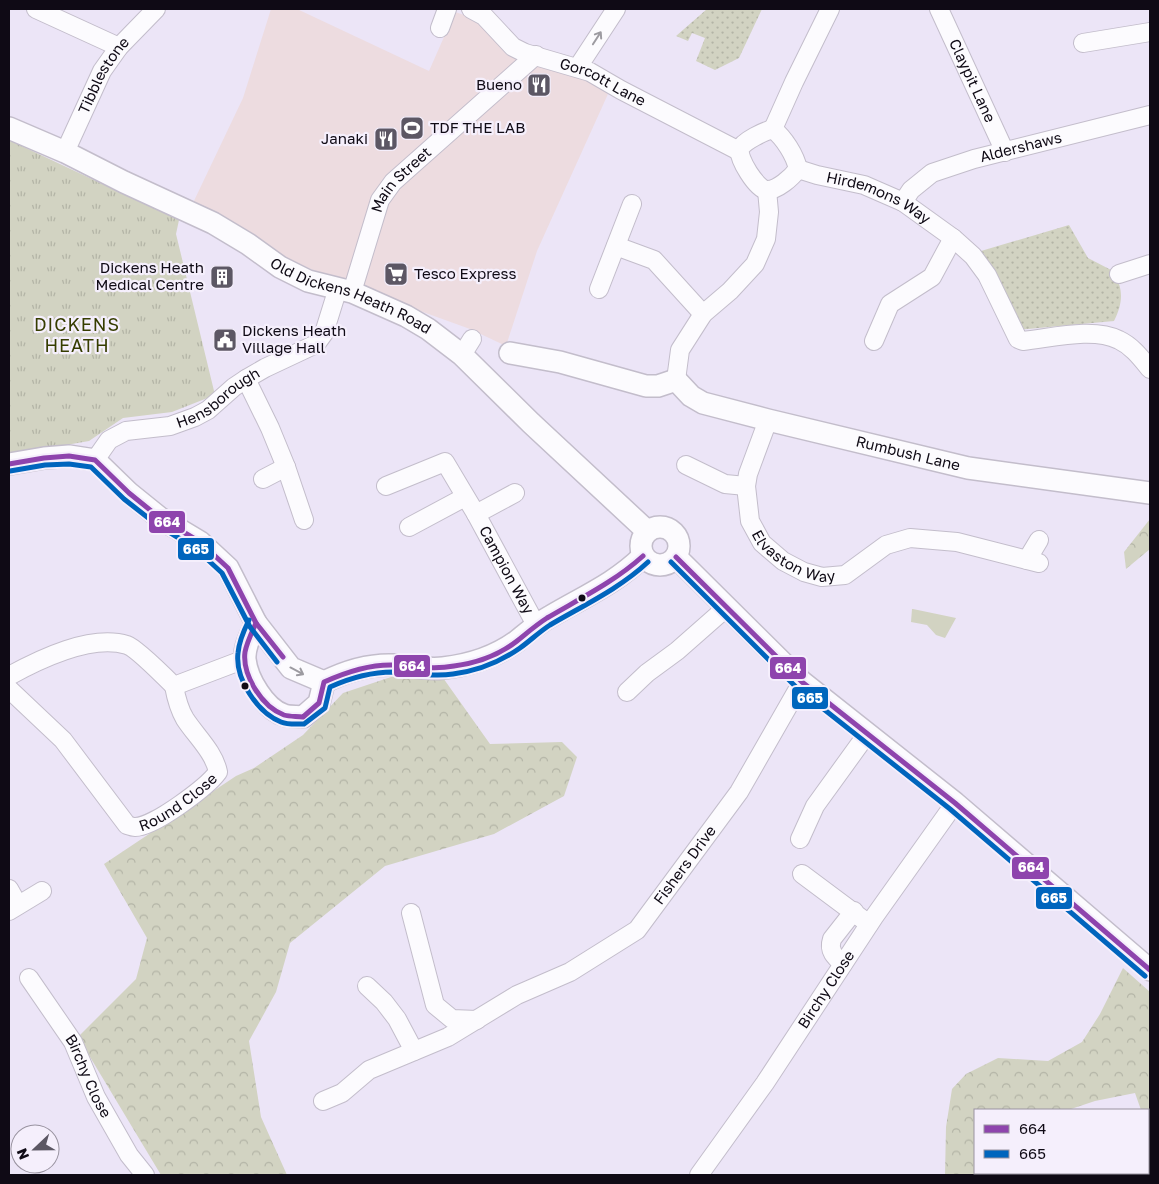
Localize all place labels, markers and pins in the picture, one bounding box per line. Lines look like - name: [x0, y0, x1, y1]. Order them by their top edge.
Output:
- restaurant icon: Bueno: [526, 72, 552, 98]
- place label: Bueno: [476, 75, 522, 93]
- sports icon: TDF THE LAB: [399, 115, 425, 141]
- place label: TDF THE LAB: [430, 118, 525, 136]
- restaurant icon: Janaki: [373, 126, 399, 152]
- place label: Janaki: [321, 129, 368, 147]
- place label: Dickens Heath Medical Centre: [96, 258, 204, 293]
- supermarket icon: Tesco Express: [383, 261, 409, 287]
- building icon: Dickens Heath Medical Centre: [209, 264, 235, 290]
- place label: Tesco Express: [414, 264, 517, 282]
- place label: Dickens Heath Village Hall: [242, 321, 346, 356]
- public building icon: Dickens Heath Village Hall: [212, 327, 238, 353]
- unlabelled marker: [577, 593, 587, 603]
- unlabelled marker: [240, 681, 250, 691]

